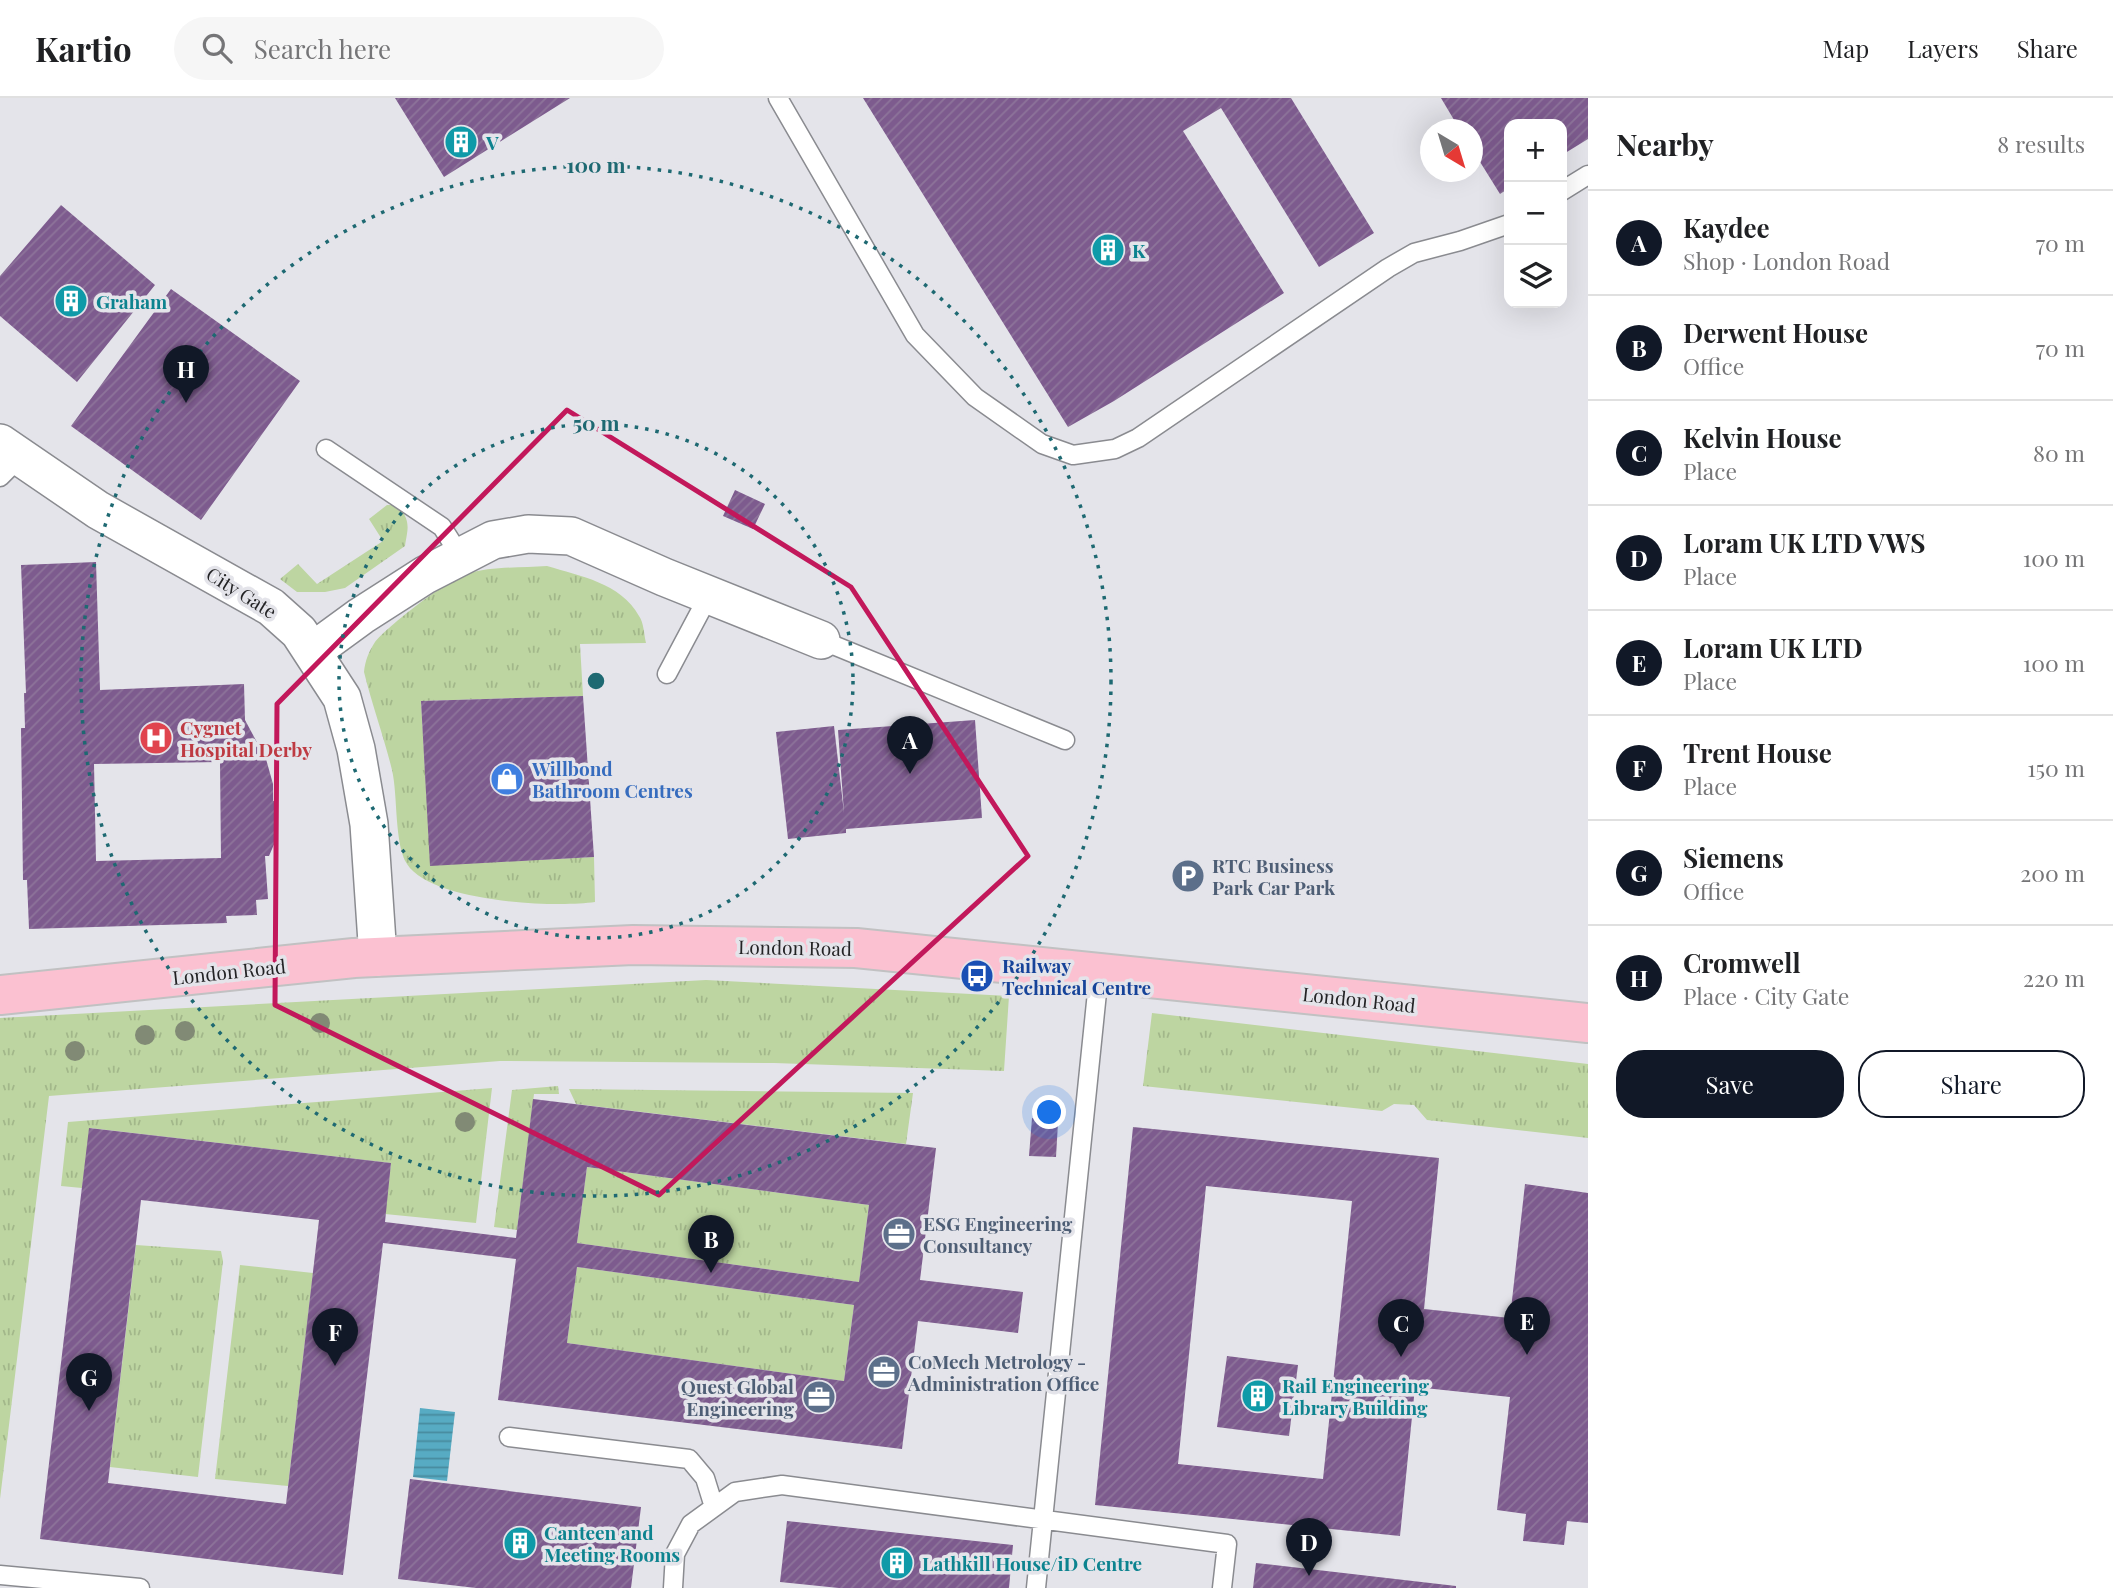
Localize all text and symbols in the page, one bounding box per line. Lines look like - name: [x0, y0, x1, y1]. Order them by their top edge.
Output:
- search box: [174, 17, 664, 80]
- text: Kartio: [35, 26, 132, 70]
- icon: search: [198, 29, 236, 67]
- text: Search here: [254, 31, 391, 66]
- text: Map: [1823, 32, 1869, 64]
- text: Layers: [1907, 32, 1979, 64]
- text: Share: [2017, 32, 2078, 64]
- north arrow: [1420, 119, 1483, 182]
- map controls: [1504, 119, 1567, 308]
- button: +: [1504, 119, 1567, 182]
- building icon: V: [442, 123, 480, 161]
- text: Nearby: [1616, 124, 1714, 164]
- text: 8 results: [1997, 128, 2085, 159]
- place label: V: [485, 129, 499, 155]
- text: 100 m: [566, 150, 626, 178]
- button: −: [1504, 182, 1567, 245]
- text: Kaydee: [1683, 210, 1770, 245]
- text: A: [1631, 227, 1647, 258]
- text: 70 m: [2036, 227, 2085, 258]
- building icon: K: [1089, 231, 1127, 269]
- place label: K: [1132, 237, 1146, 263]
- button: layers: [1504, 245, 1567, 308]
- text: Shop · London Road: [1683, 245, 1890, 276]
- building icon: Graham: [52, 282, 90, 320]
- place label: Graham: [96, 288, 167, 314]
- text: Derwent House: [1683, 315, 1868, 350]
- text: B: [1631, 332, 1647, 363]
- text: 70 m: [2036, 332, 2085, 363]
- pin: H: [163, 345, 209, 403]
- text: Office: [1683, 350, 1744, 381]
- text: 50 m: [572, 408, 620, 436]
- text: Kelvin House: [1683, 420, 1842, 455]
- text: C: [1631, 437, 1647, 468]
- text: 80 m: [2033, 437, 2085, 468]
- text: Place: [1683, 455, 1737, 486]
- text: Loram UK LTD VWS: [1683, 525, 1926, 560]
- text: D: [1630, 542, 1648, 573]
- text: 100 m: [2023, 542, 2085, 573]
- street label: City Gate: [202, 560, 282, 624]
- text: Place: [1683, 560, 1737, 591]
- text: Loram UK LTD: [1683, 630, 1863, 665]
- text: E: [1632, 647, 1646, 678]
- text: 100 m: [2023, 647, 2085, 678]
- text: Place: [1683, 665, 1737, 696]
- centre of rings: [584, 669, 608, 693]
- place label: Cygnet Hospital Derby: [180, 714, 312, 762]
- pin: A: [887, 716, 933, 774]
- hospital icon: Cygnet Hospital Derby: [137, 719, 175, 757]
- text: Trent House: [1683, 735, 1832, 770]
- text: F: [1632, 752, 1646, 783]
- text: 150 m: [2027, 752, 2085, 783]
- place label: Willbond Bathroom Centres: [531, 755, 693, 803]
- shop icon: Willbond Bathroom Centres: [488, 760, 526, 798]
- text: Place: [1683, 770, 1737, 801]
- text: Siemens: [1683, 840, 1784, 875]
- place label: RTC Business Park Car Park: [1212, 852, 1336, 900]
- parking icon: RTC Business Park Car Park: [1169, 857, 1207, 895]
- text: G: [1631, 857, 1647, 888]
- text: 200 m: [2020, 857, 2085, 888]
- text: Office: [1683, 875, 1744, 906]
- street label: London Road: [738, 933, 852, 961]
- text: Cromwell: [1683, 945, 1801, 980]
- street label: London Road: [171, 952, 287, 990]
- place label: Railway Technical Centre: [1002, 952, 1151, 1000]
- bus stop icon: Railway Technical Centre: [958, 957, 996, 995]
- text: H: [1630, 962, 1648, 993]
- text: 220 m: [2023, 962, 2085, 993]
- street label: London Road: [1301, 980, 1417, 1018]
- text: Place · City Gate: [1683, 980, 1849, 1011]
- button: Save: [1616, 1050, 1844, 1118]
- button: Share: [1858, 1050, 2085, 1118]
- your location: [1032, 1095, 1066, 1129]
- place label: ESG Engineering Consultancy: [923, 1210, 1073, 1258]
- pin: B: [688, 1215, 734, 1273]
- office icon: ESG Engineering Consultancy: [880, 1215, 918, 1253]
- pin: E: [1504, 1297, 1550, 1355]
- pin: C: [1378, 1299, 1424, 1357]
- pin: F: [312, 1308, 358, 1366]
- place label: CoMech Metrology - Administration Office: [907, 1348, 1099, 1396]
- pin: G: [66, 1353, 112, 1411]
- office icon: CoMech Metrology - Administration Office: [865, 1353, 903, 1391]
- place label: Rail Engineering Library Building: [1282, 1372, 1429, 1420]
- place label: Quest Global Engineering: [681, 1373, 794, 1421]
- building icon: Rail Engineering Library Building: [1239, 1377, 1277, 1415]
- office icon: Quest Global Engineering: [800, 1378, 838, 1416]
- pin: D: [1286, 1518, 1332, 1576]
- place label: Canteen and Meeting Rooms: [544, 1519, 680, 1567]
- building icon: Canteen and Meeting Rooms: [501, 1524, 539, 1562]
- building icon: Lathkill House/iD Centre: [878, 1544, 916, 1582]
- place label: Lathkill House/iD Centre: [922, 1550, 1142, 1576]

